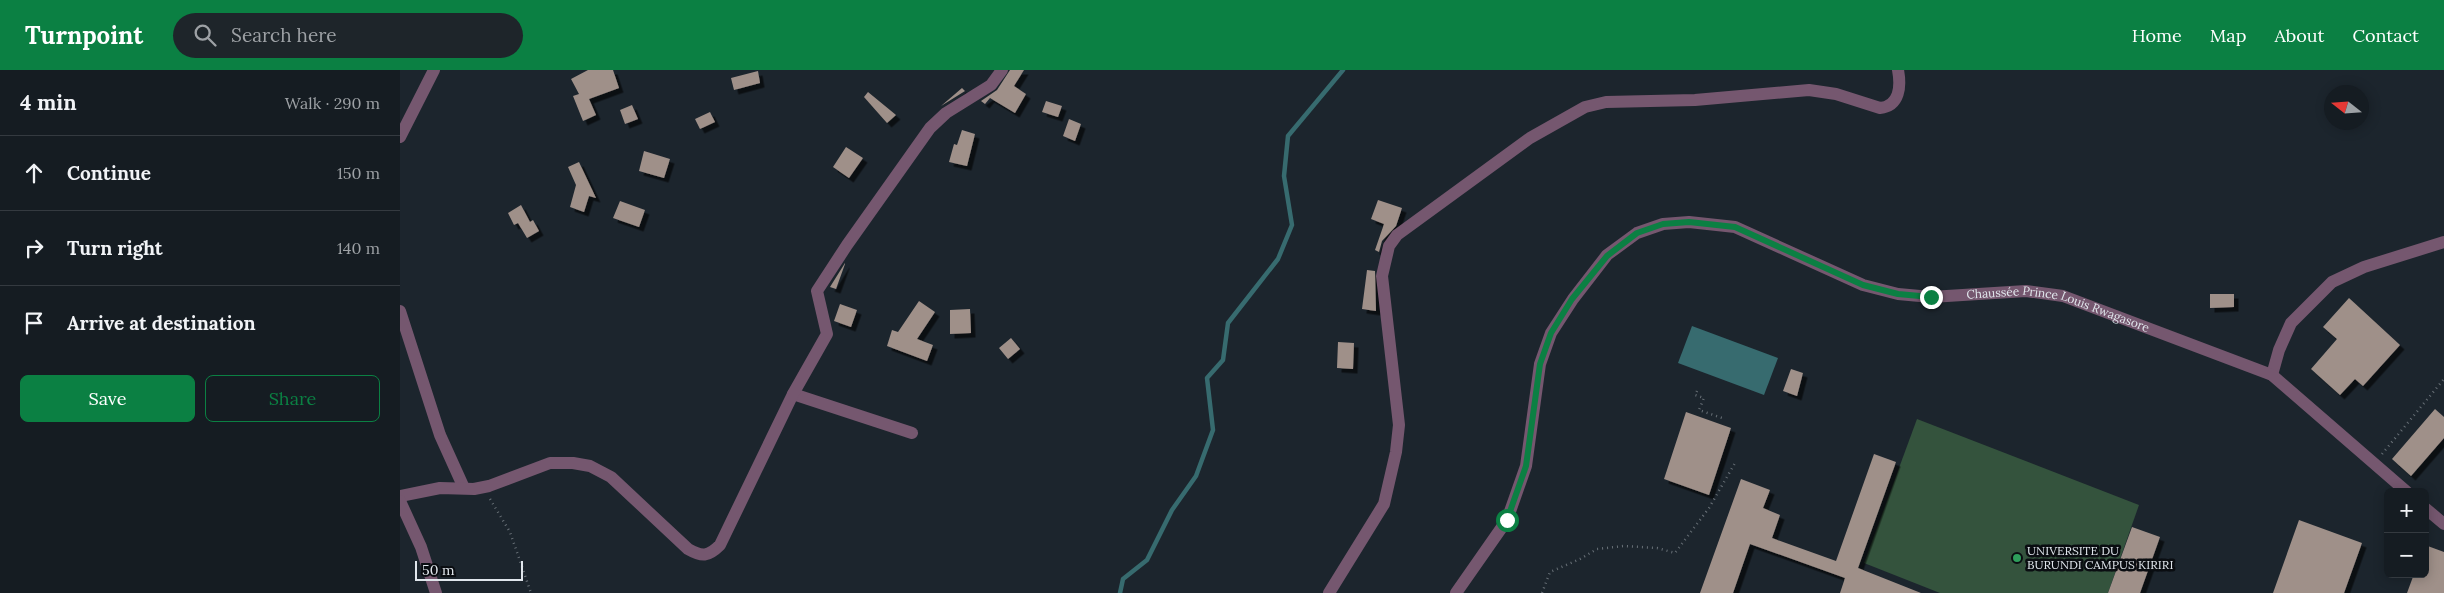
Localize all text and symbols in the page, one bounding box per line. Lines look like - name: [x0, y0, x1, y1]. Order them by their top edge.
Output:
- search box: [173, 13, 523, 58]
- text: Turnpoint: [25, 20, 143, 51]
- icon: search: [191, 21, 219, 49]
- text: Search here: [231, 23, 337, 47]
- text: Home: [2132, 24, 2182, 47]
- text: Map: [2210, 24, 2246, 47]
- text: About: [2274, 24, 2324, 47]
- text: Contact: [2352, 24, 2419, 47]
- north arrow: [2324, 85, 2369, 130]
- text: 4 min: [20, 89, 77, 116]
- text: Walk · 290 m: [285, 93, 380, 113]
- icon: ahead: [20, 159, 48, 187]
- text: Continue: [67, 161, 151, 185]
- text: 150 m: [337, 163, 380, 183]
- icon: right: [20, 234, 48, 262]
- text: Turn right: [67, 236, 163, 260]
- text: 140 m: [337, 238, 380, 258]
- street label: Chaussée Prince Louis Rwagasore: [1966, 283, 2152, 335]
- route end: [1920, 286, 1943, 309]
- icon: arrive: [20, 309, 48, 337]
- text: Arrive at destination: [67, 311, 256, 335]
- button: Save: [20, 375, 195, 422]
- button: Share: [205, 375, 380, 422]
- map controls: [2384, 488, 2429, 578]
- button: +: [2384, 488, 2429, 533]
- route start: [1496, 509, 1519, 532]
- button: −: [2384, 533, 2429, 578]
- place label: UNIVERSITE DU BURUNDI CAMPUS KIRIRI: [2027, 543, 2173, 572]
- marker: UNIVERSITE DU BURUNDI CAMPUS KIRIRI: [2011, 552, 2023, 564]
- scale bar: [415, 558, 522, 581]
- text: 50 m: [422, 561, 455, 579]

